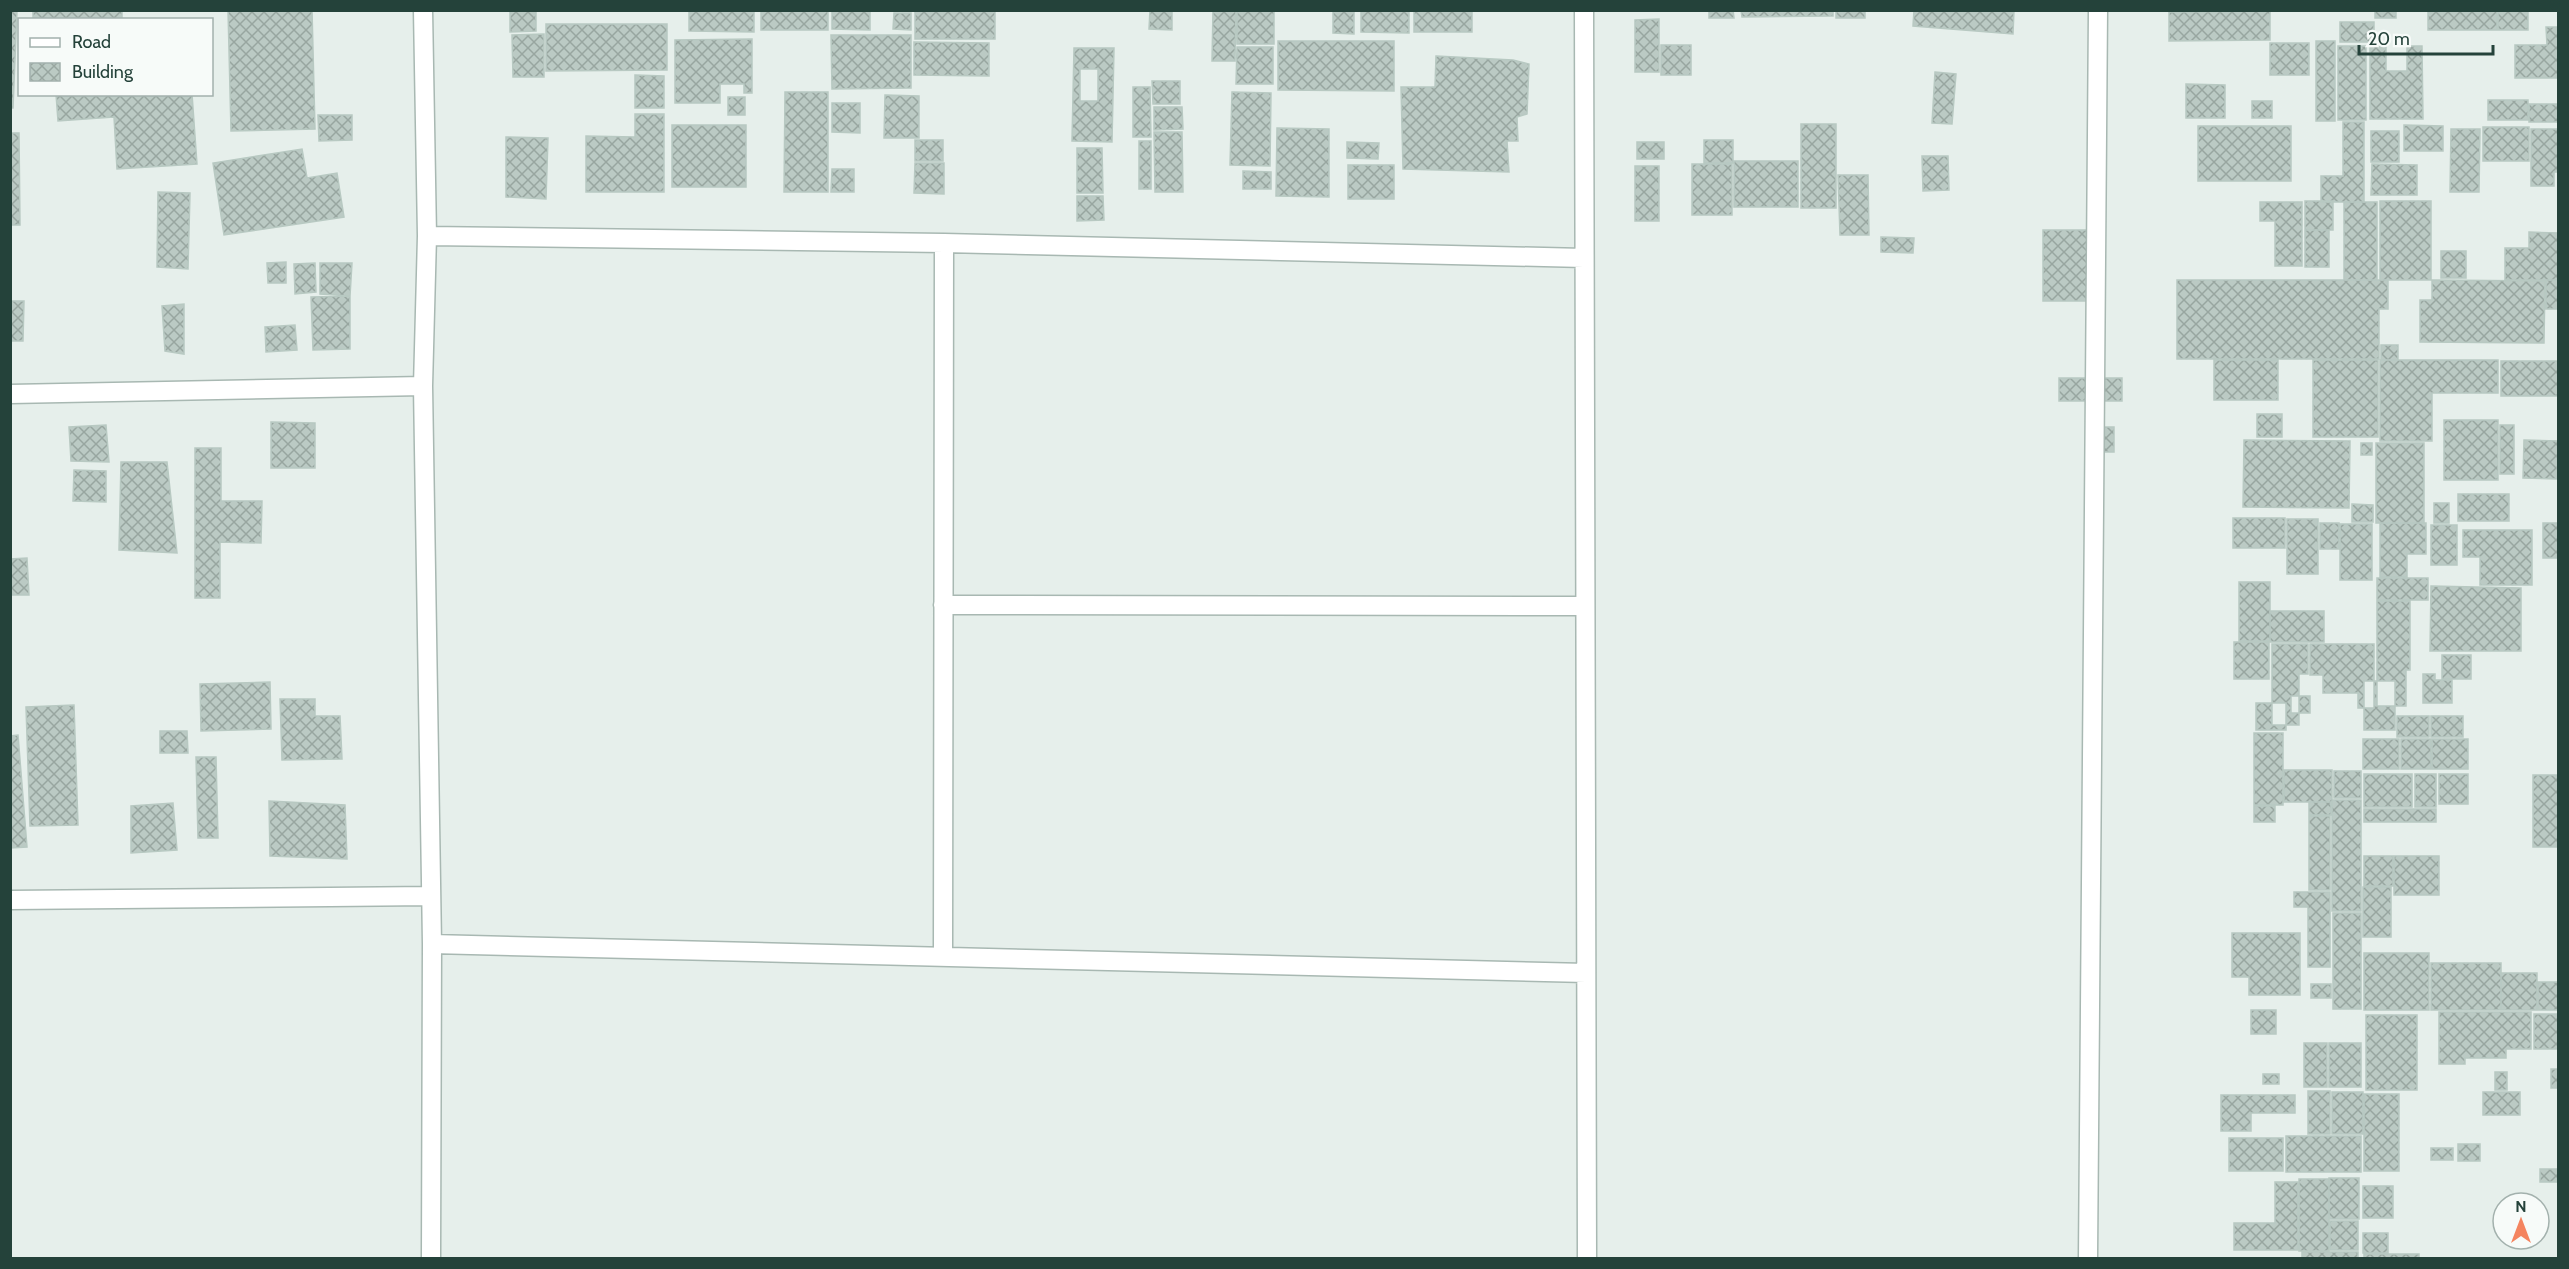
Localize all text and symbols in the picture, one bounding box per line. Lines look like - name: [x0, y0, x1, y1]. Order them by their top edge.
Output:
- legend: [18, 18, 213, 96]
- scale bar: [2359, 18, 2492, 56]
- text: 20 m: [2368, 28, 2410, 50]
- text: Road: [72, 31, 111, 53]
- text: Building: [72, 61, 134, 83]
- north arrow: [2491, 1191, 2551, 1251]
- text: N: [2515, 1197, 2527, 1216]

